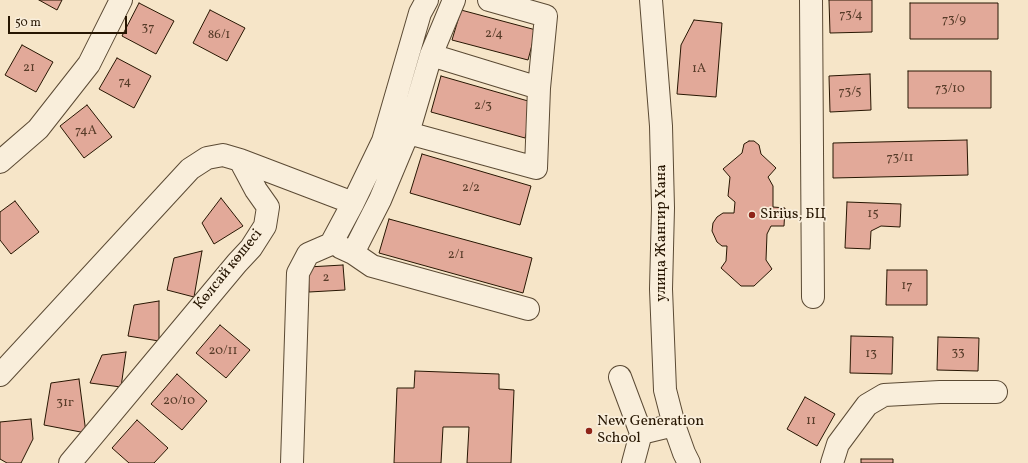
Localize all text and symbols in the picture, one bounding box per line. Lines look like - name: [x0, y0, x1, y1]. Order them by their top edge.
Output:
- scale bar: [10, 8, 129, 34]
- house number: 73/4: [839, 8, 863, 24]
- house number: 73/9: [942, 13, 966, 29]
- text: 50 m: [15, 15, 41, 31]
- house number: 37: [142, 21, 154, 37]
- house number: 2/4: [485, 27, 503, 43]
- house number: 86/1: [208, 28, 230, 44]
- house number: 21: [23, 61, 35, 77]
- house number: 1А: [692, 62, 706, 78]
- house number: 74: [119, 75, 131, 91]
- house number: 73/10: [935, 82, 965, 98]
- house number: 73/5: [839, 85, 861, 101]
- house number: 2/3: [474, 99, 492, 115]
- house number: 74А: [75, 124, 97, 140]
- house number: 73/11: [886, 151, 914, 167]
- street label: улица Жангир Хана: [653, 164, 671, 302]
- house number: 2/2: [462, 181, 480, 197]
- place label: Sirius, БЦ: [760, 206, 826, 224]
- house number: 15: [867, 207, 879, 223]
- marker: Sirius, БЦ: [747, 210, 757, 220]
- street label: Көлсай көшесі: [191, 226, 267, 314]
- house number: 2/1: [448, 248, 464, 264]
- house number: 2: [323, 271, 329, 287]
- house number: 17: [901, 279, 913, 295]
- house number: 20/11: [208, 344, 238, 360]
- house number: 33: [951, 346, 965, 362]
- house number: 13: [865, 347, 877, 363]
- house number: 20/10: [163, 394, 195, 410]
- house number: 31г: [56, 396, 74, 412]
- place label: New Generation School: [597, 413, 704, 448]
- house number: 11: [806, 414, 816, 430]
- marker: New Generation School: [584, 426, 594, 436]

